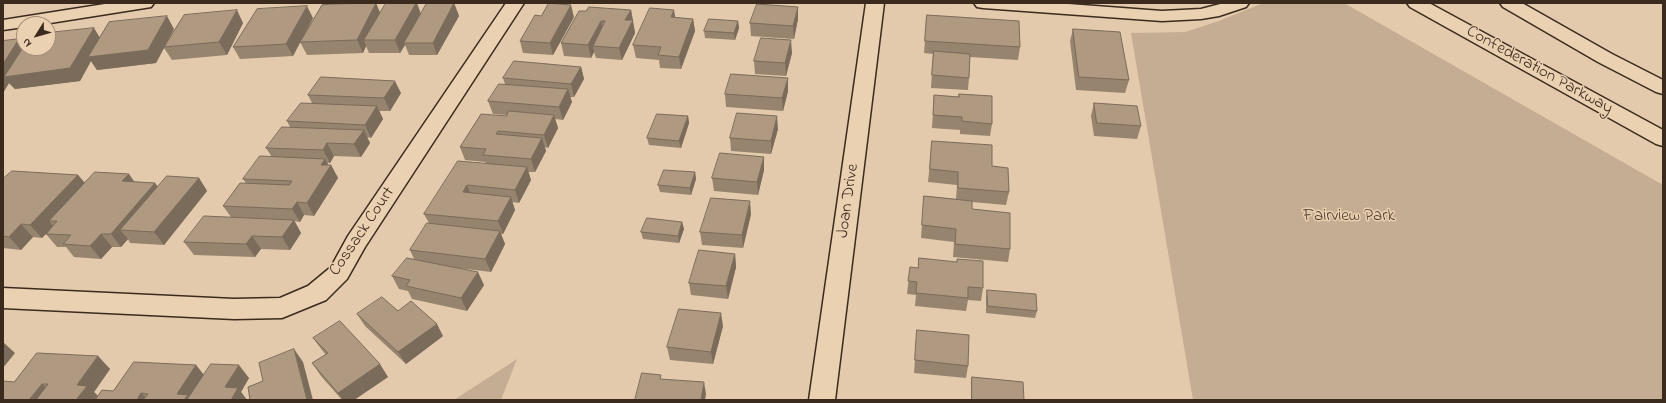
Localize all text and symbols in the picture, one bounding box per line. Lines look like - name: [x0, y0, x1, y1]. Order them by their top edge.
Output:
- north arrow: [16, 16, 56, 56]
- street label: Confederation Parkway: [1462, 22, 1616, 120]
- text: N: [19, 35, 36, 50]
- street label: Joan Drive: [834, 163, 864, 239]
- street label: Cossack Court: [326, 184, 400, 280]
- park label: Fairview Park: [1303, 207, 1395, 227]

